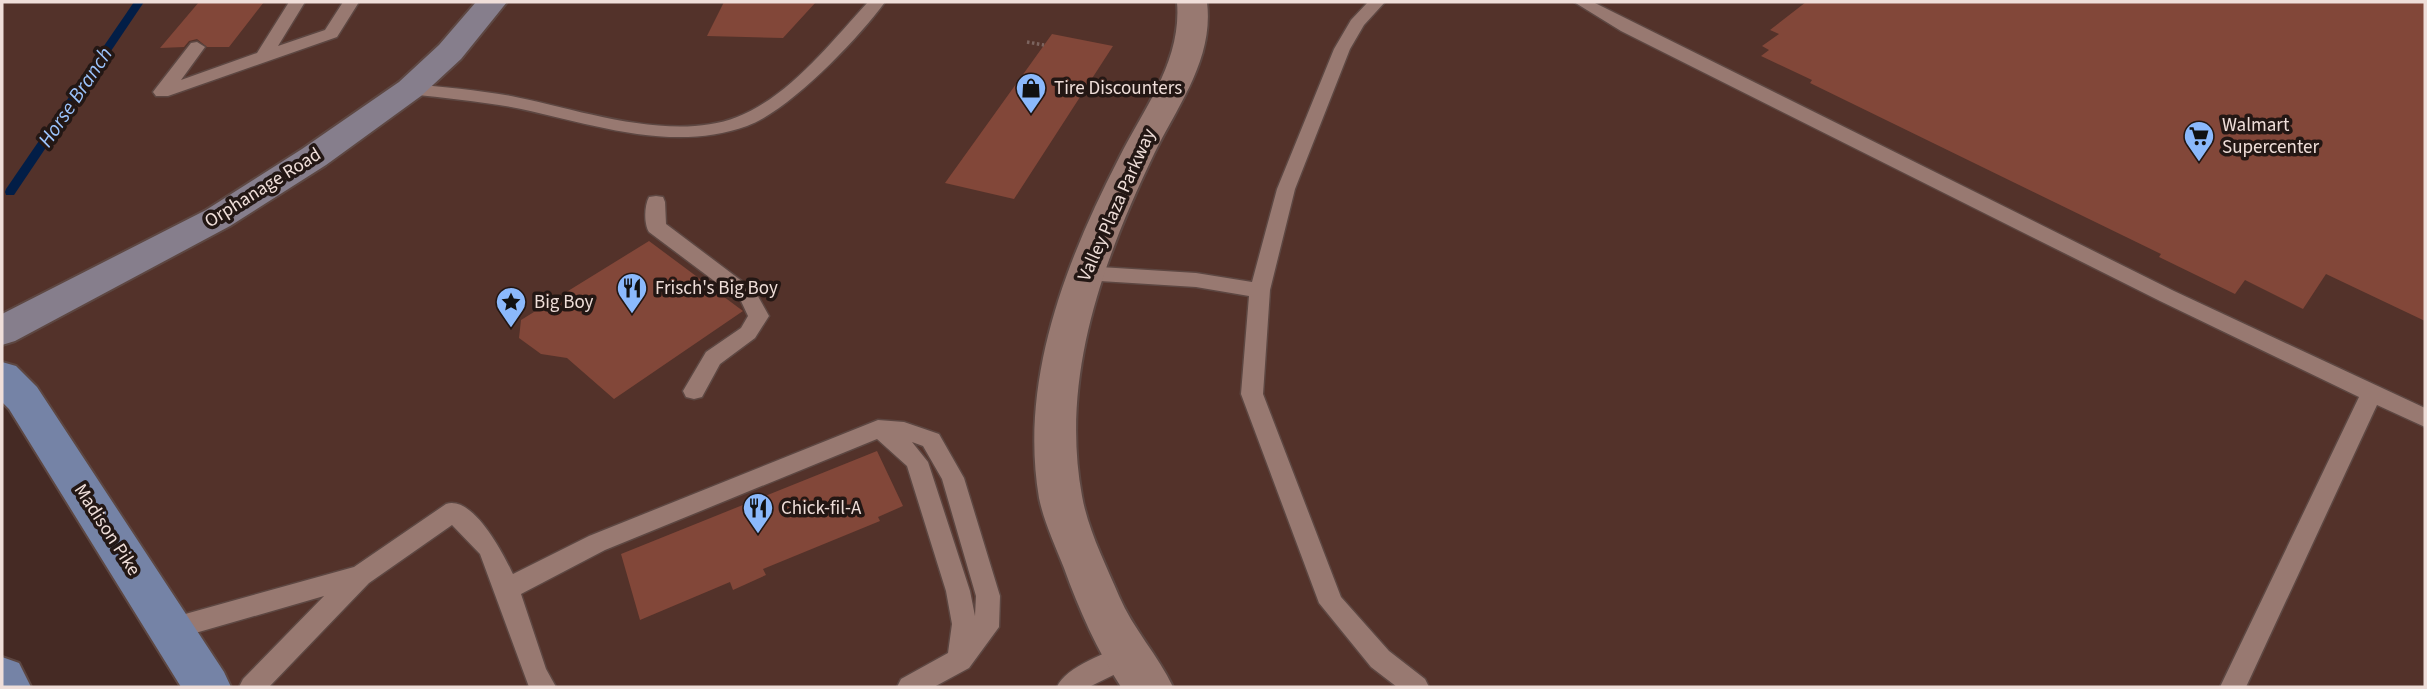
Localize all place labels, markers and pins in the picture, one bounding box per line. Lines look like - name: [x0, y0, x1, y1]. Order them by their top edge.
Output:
- shop icon: Tire Discounters: [1014, 71, 1048, 115]
- place label: Tire Discounters: [1054, 75, 1182, 102]
- place label: Walmart Supercenter: [2222, 112, 2320, 161]
- supermarket icon: Walmart Supercenter: [2182, 119, 2216, 163]
- restaurant icon: Frisch's Big Boy: [615, 271, 649, 315]
- place label: Frisch's Big Boy: [655, 275, 778, 302]
- place icon: Big Boy: [494, 285, 528, 329]
- place label: Big Boy: [534, 289, 594, 316]
- restaurant icon: Chick-fil-A: [741, 491, 775, 535]
- place label: Chick-fil-A: [781, 495, 862, 522]

